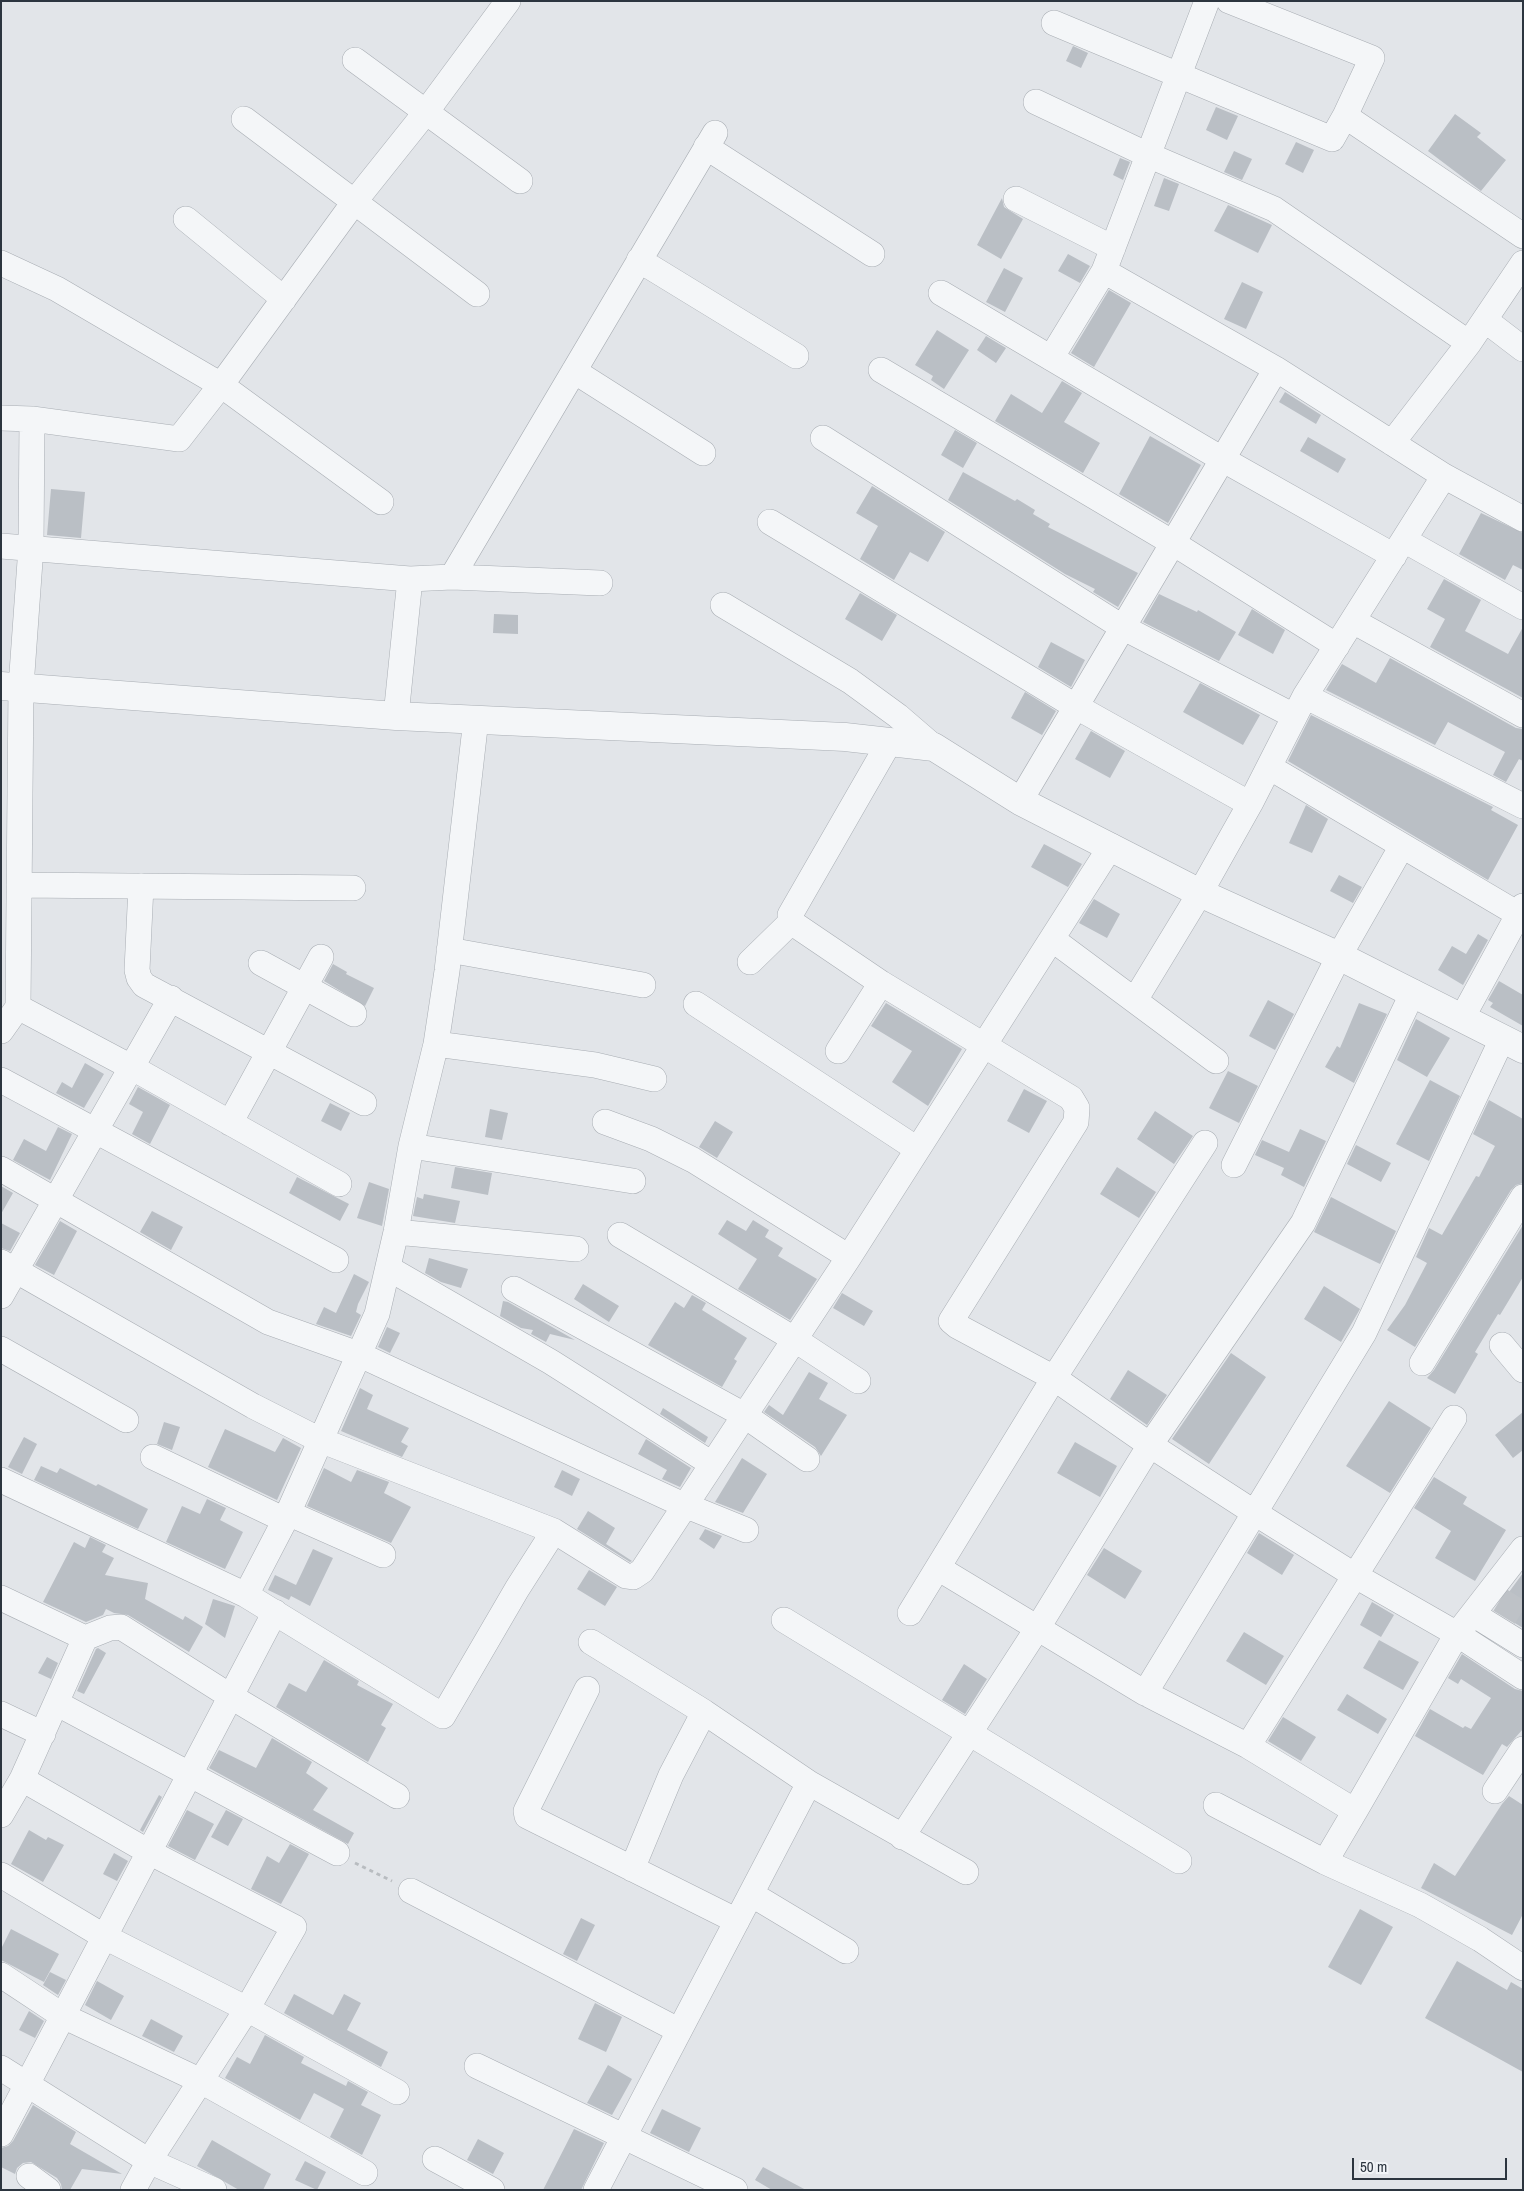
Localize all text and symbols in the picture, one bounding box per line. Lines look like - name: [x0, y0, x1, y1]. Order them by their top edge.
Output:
- scale bar: [1354, 2148, 1509, 2180]
- text: 50 m: [1360, 2156, 1387, 2177]

